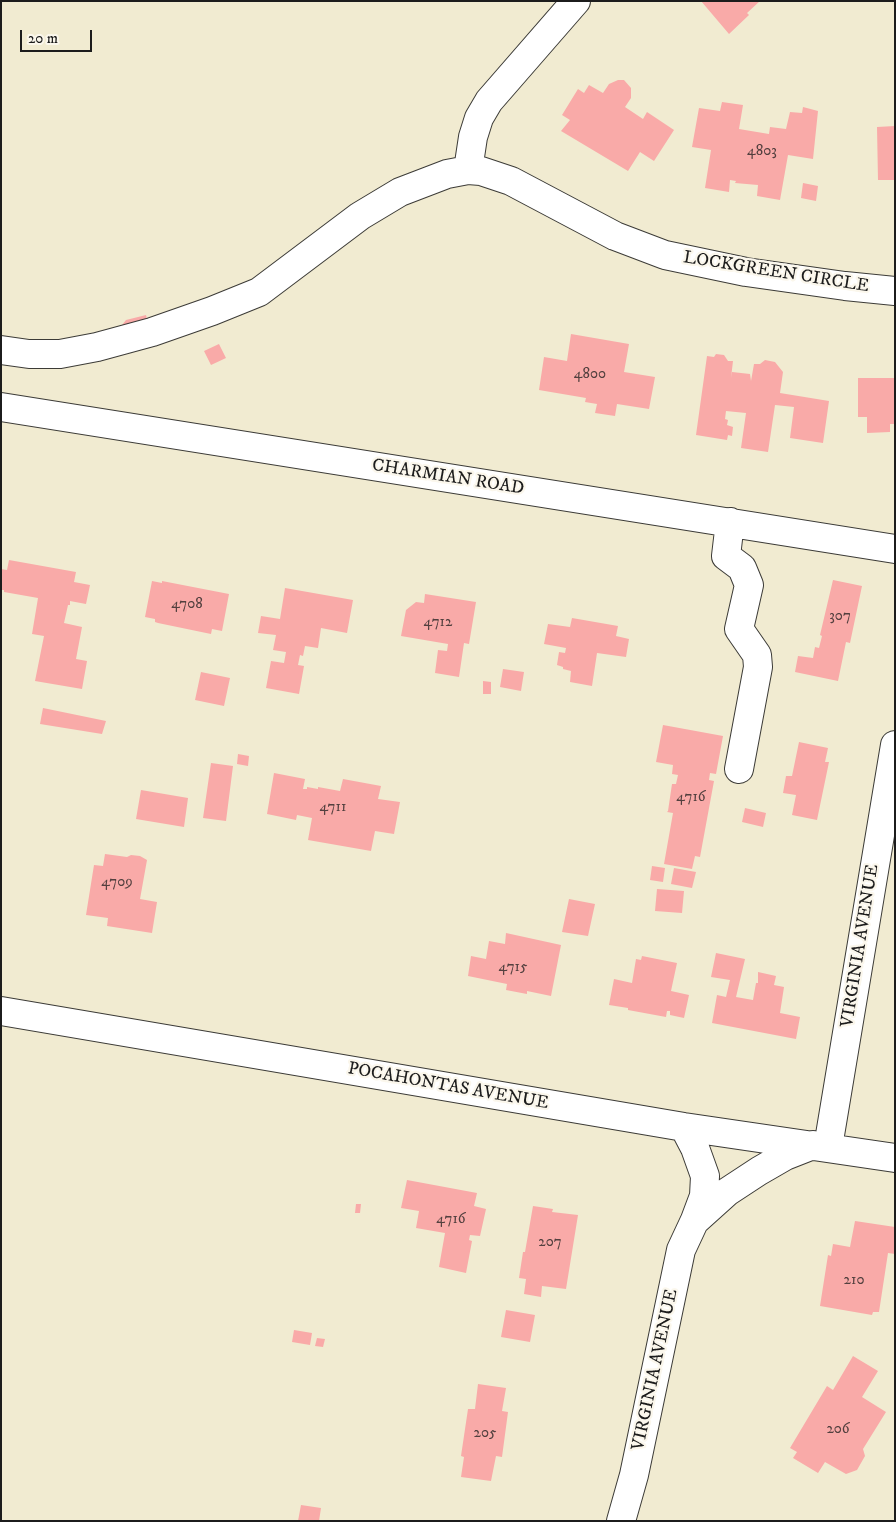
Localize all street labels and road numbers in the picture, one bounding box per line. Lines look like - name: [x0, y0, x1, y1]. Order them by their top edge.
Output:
- street label: LOCKGREEN CIRCLE: [682, 248, 870, 298]
- street label: CHARMIAN ROAD: [370, 455, 526, 501]
- street label: VIRGINIA AVENUE: [837, 863, 885, 1029]
- street label: POCAHONTAS AVENUE: [346, 1059, 550, 1115]
- street label: VIRGINIA AVENUE: [628, 1287, 684, 1453]

